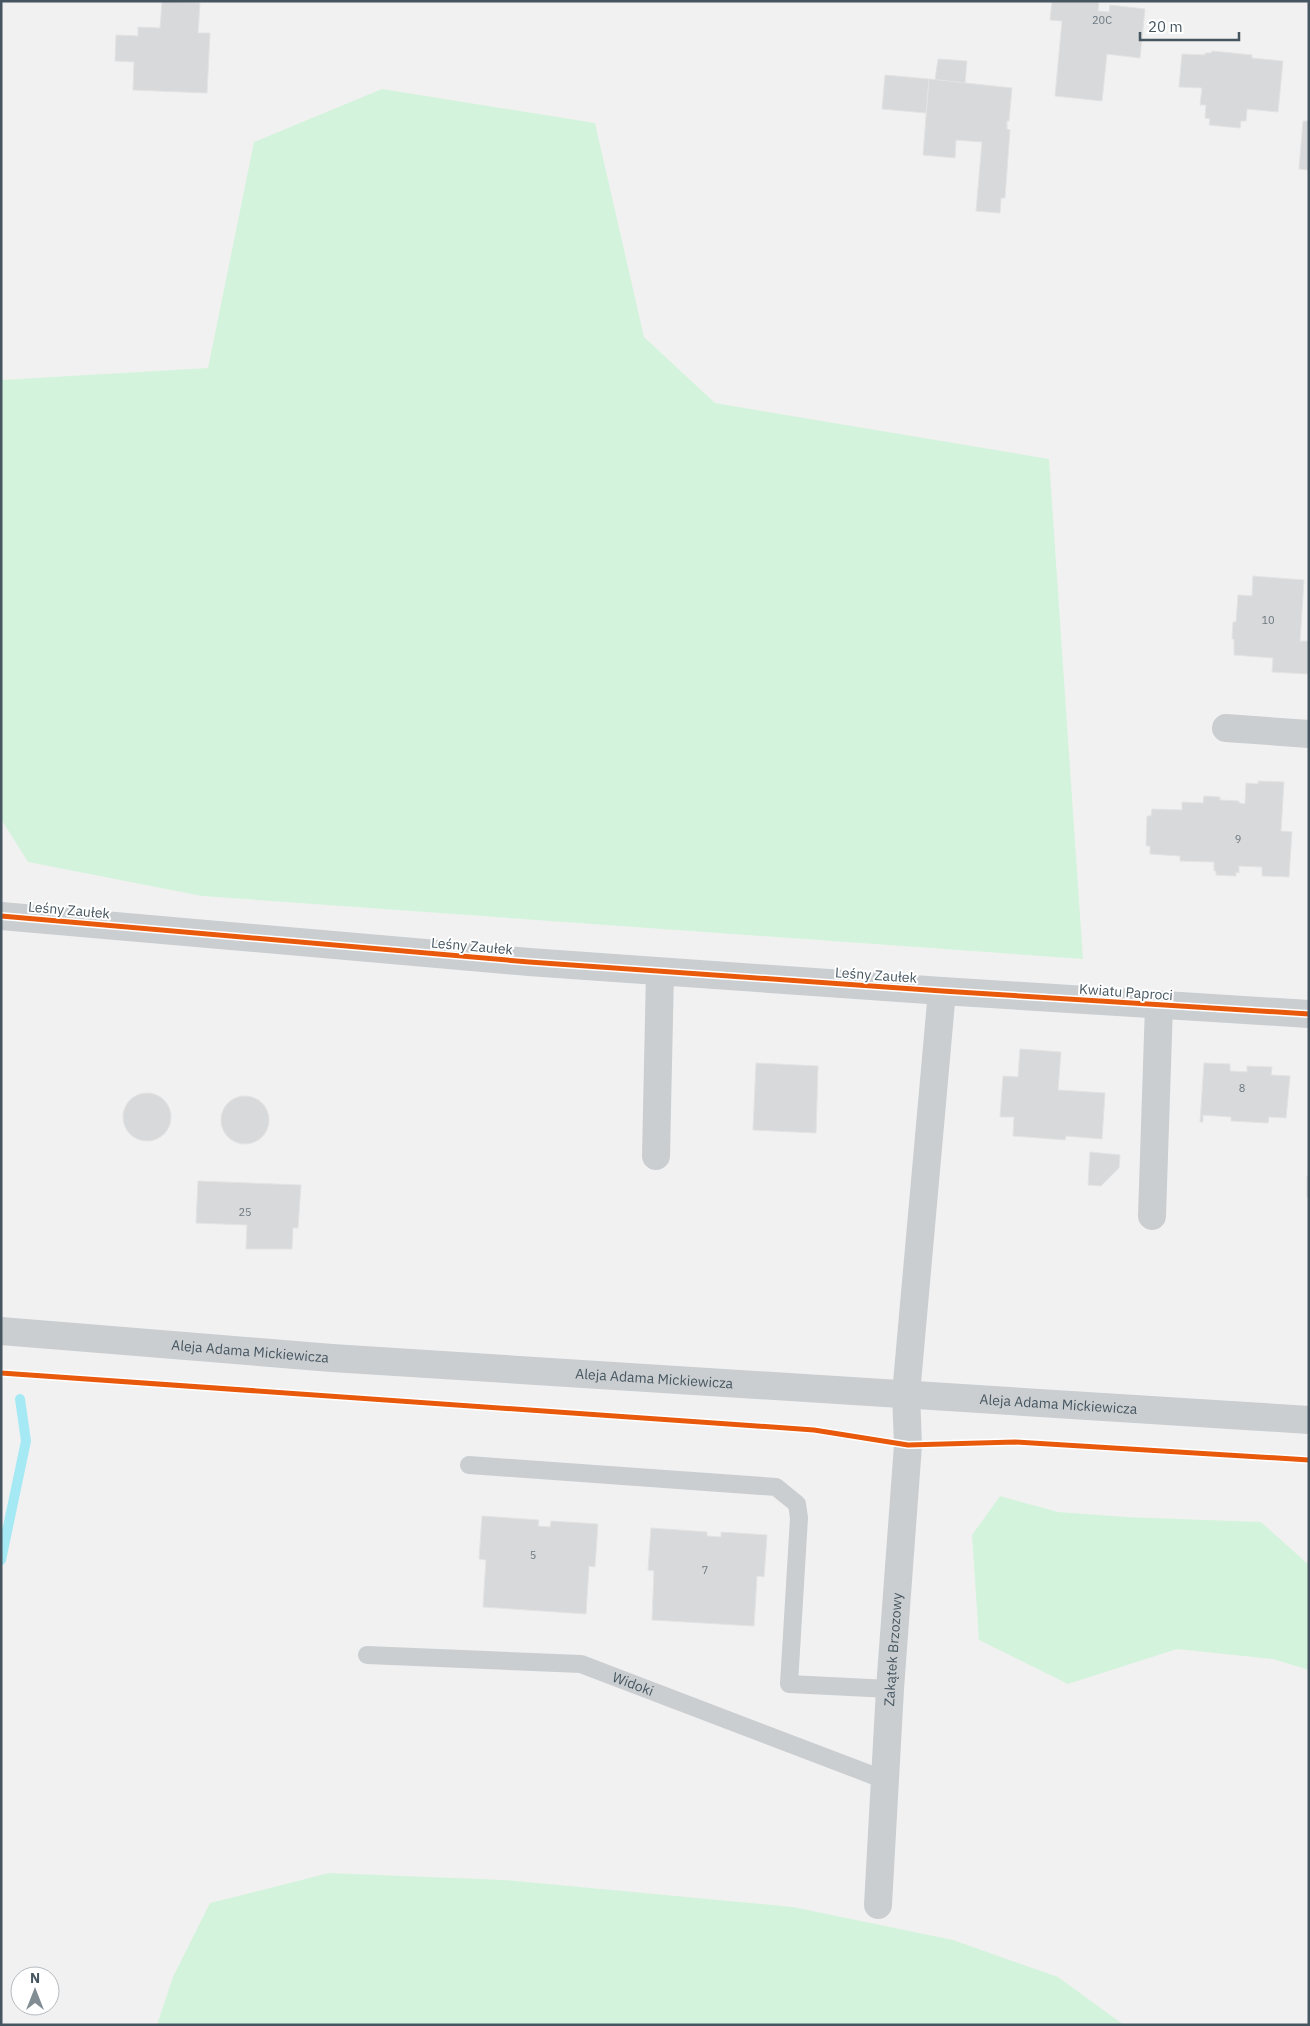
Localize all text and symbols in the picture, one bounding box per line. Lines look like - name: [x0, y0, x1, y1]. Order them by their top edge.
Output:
- scale bar: [1140, 10, 1239, 42]
- house number: 20C: [1092, 13, 1112, 27]
- text: 20 m: [1148, 17, 1183, 36]
- house number: 10: [1261, 613, 1275, 627]
- house number: 9: [1235, 832, 1241, 846]
- street label: Leśny Zaułek: [27, 897, 111, 923]
- street label: Leśny Zaułek: [430, 933, 514, 959]
- street label: Leśny Zaułek: [834, 963, 918, 987]
- street label: Kwiatu Paproci: [1078, 980, 1174, 1004]
- house number: 8: [1239, 1081, 1245, 1095]
- house number: 25: [238, 1205, 252, 1219]
- street label: Aleja Adama Mickiewicza: [171, 1336, 330, 1367]
- street label: Aleja Adama Mickiewicza: [575, 1364, 734, 1392]
- street label: Aleja Adama Mickiewicza: [979, 1390, 1138, 1418]
- house number: 5: [530, 1548, 536, 1562]
- house number: 7: [702, 1563, 708, 1577]
- street label: Zakątek Brzozowy: [880, 1592, 906, 1707]
- street label: Widoki: [610, 1668, 656, 1700]
- north arrow: [10, 1966, 60, 2016]
- text: N: [30, 1969, 40, 1987]

